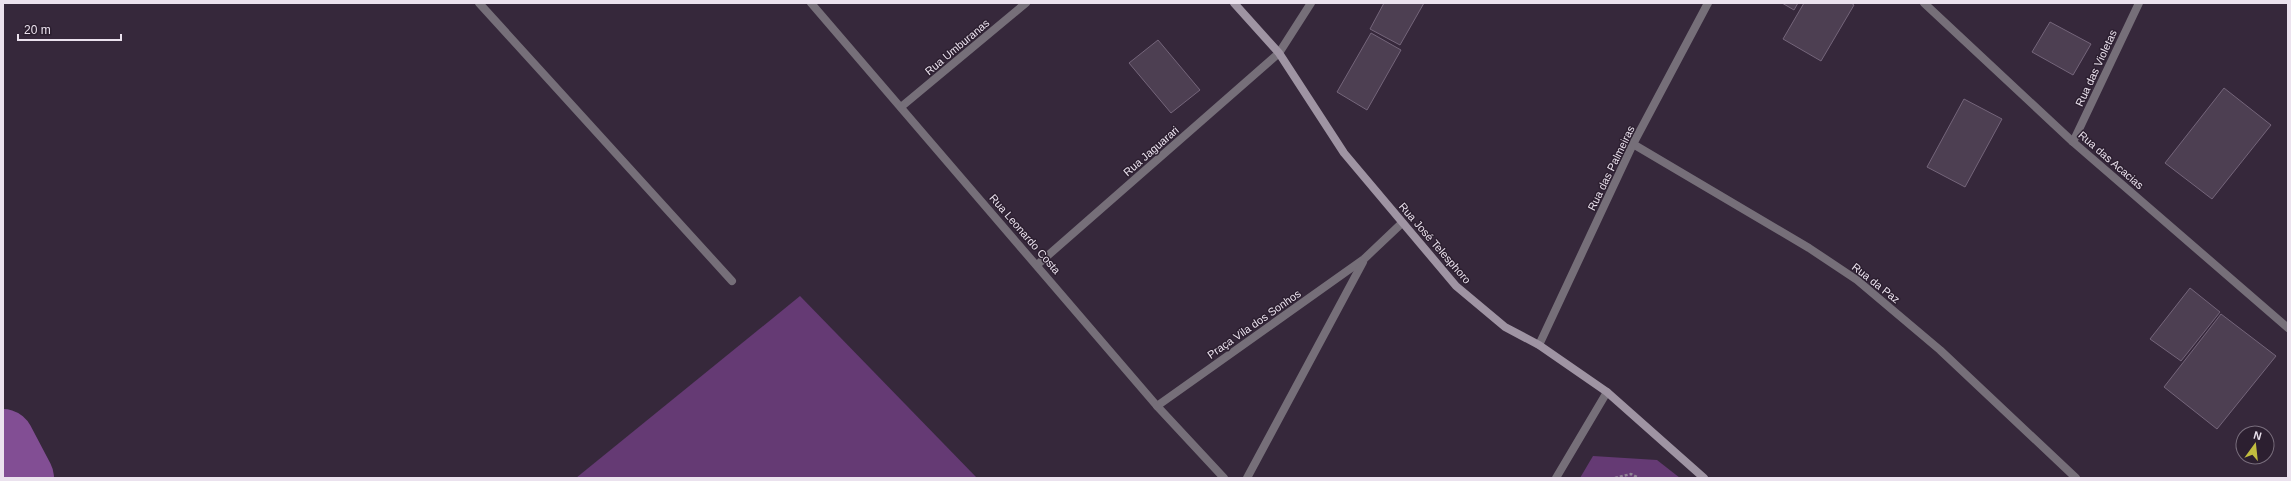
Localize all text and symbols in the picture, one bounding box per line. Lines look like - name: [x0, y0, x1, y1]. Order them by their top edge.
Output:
- scale bar: [18, 16, 121, 42]
- street label: Rua Umburanas: [922, 16, 992, 77]
- text: 20 m: [24, 23, 51, 37]
- street label: Rua das Violetas: [2073, 27, 2119, 108]
- street label: Rua das Palmeiras: [1585, 123, 1637, 212]
- street label: Rua Jaguarari: [1121, 124, 1181, 178]
- street label: Rua das Acacias: [2076, 129, 2146, 192]
- street label: Rua Leonardo Costa: [987, 192, 1063, 277]
- street label: Rua José Telesphoro: [1397, 200, 1473, 286]
- street label: Rua da Paz: [1850, 261, 1902, 305]
- street label: Praça Vila dos Sonhos: [1205, 287, 1303, 361]
- north arrow: [2235, 425, 2275, 465]
- text: N: [2252, 429, 2263, 442]

